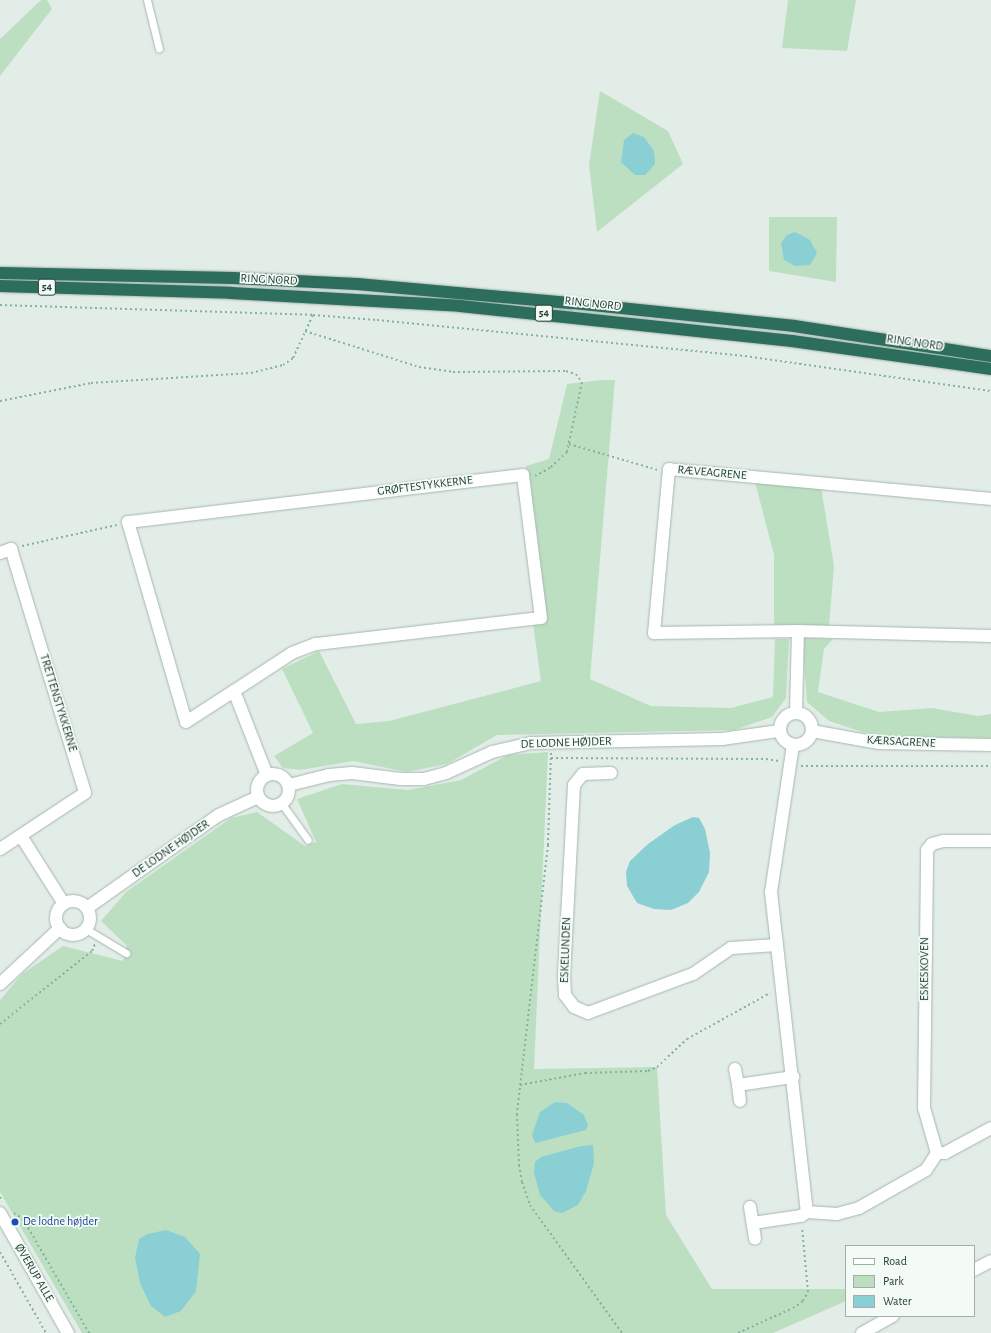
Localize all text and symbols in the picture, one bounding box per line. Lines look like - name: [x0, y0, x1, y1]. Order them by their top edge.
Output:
- street label: RING NORD: [240, 271, 298, 289]
- road number: 54: [37, 278, 57, 296]
- street label: RING NORD: [564, 294, 622, 314]
- road number: 54: [534, 304, 554, 322]
- street label: RING NORD: [886, 332, 944, 354]
- street label: RÆVEAGRENE: [677, 463, 747, 483]
- street label: GRØFTESTYKKERNE: [377, 473, 473, 499]
- street label: TRETTENSTYKKERNE: [36, 652, 80, 754]
- street label: KÆRSAGRENE: [866, 733, 936, 751]
- street label: DE LODNE HØJDER: [520, 734, 612, 752]
- street label: DE LODNE HØJDER: [130, 817, 212, 881]
- street label: ESKELUNDEN: [558, 917, 574, 983]
- street label: ESKESKOVEN: [918, 937, 932, 1001]
- place label: De lodne højder: [23, 1215, 98, 1229]
- marker: De lodne højder: [10, 1217, 20, 1227]
- street label: ØVERUP ALLE: [12, 1241, 56, 1305]
- legend: [845, 1245, 975, 1317]
- text: Road: [883, 1255, 907, 1267]
- text: Park: [883, 1275, 904, 1287]
- text: Water: [883, 1295, 912, 1307]

